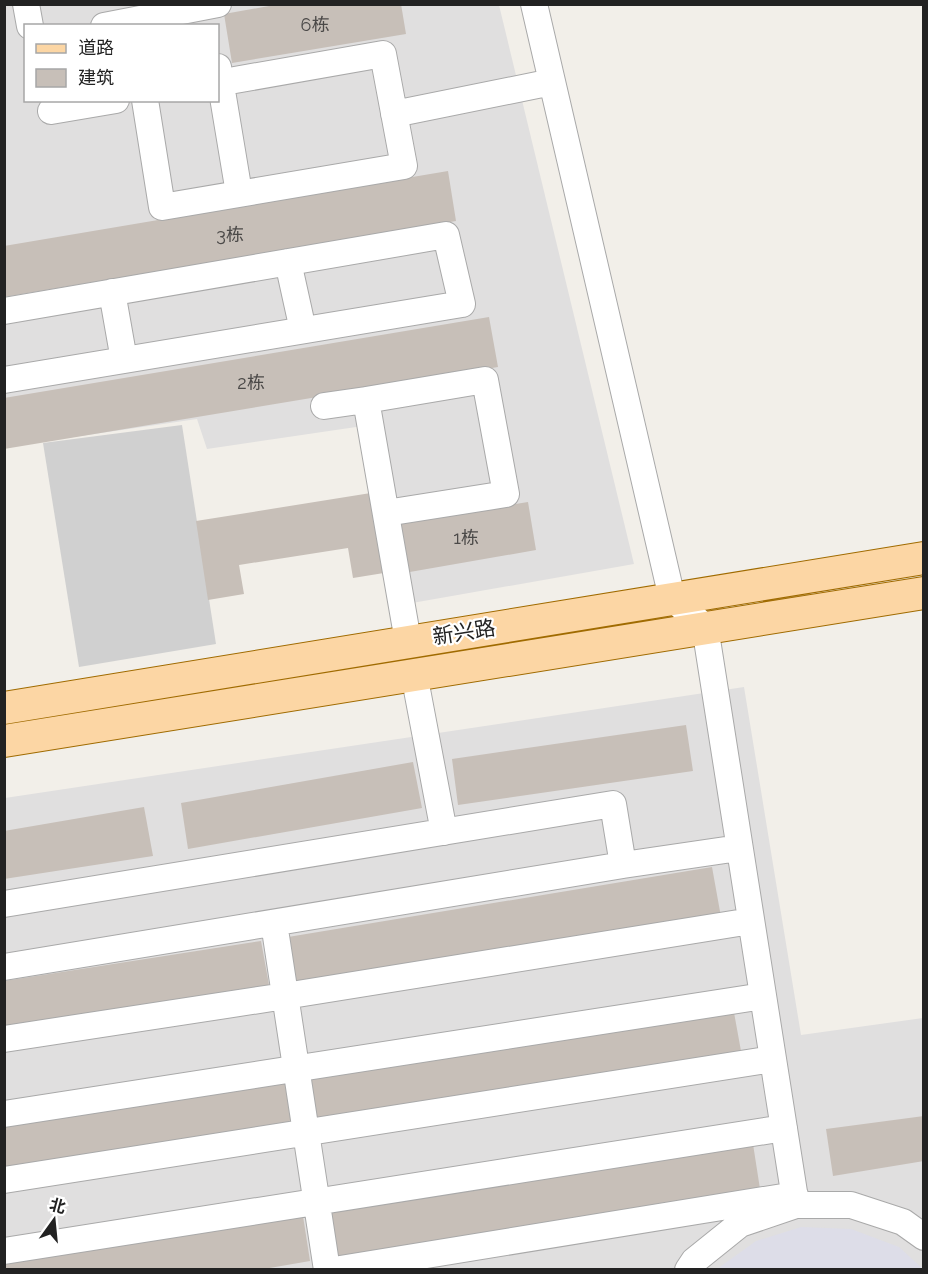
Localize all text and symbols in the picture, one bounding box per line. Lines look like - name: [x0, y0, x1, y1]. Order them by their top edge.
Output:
- house number: 6栋: [301, 14, 329, 35]
- legend: [24, 24, 219, 102]
- text: 道路: [78, 37, 114, 58]
- text: 建筑: [78, 67, 114, 88]
- house number: 3栋: [216, 224, 244, 245]
- house number: 2栋: [237, 372, 265, 393]
- house number: 1栋: [453, 527, 479, 548]
- street label: 新兴路: [431, 615, 497, 649]
- north arrow: [24, 1190, 84, 1250]
- text: 北: [48, 1195, 68, 1217]

